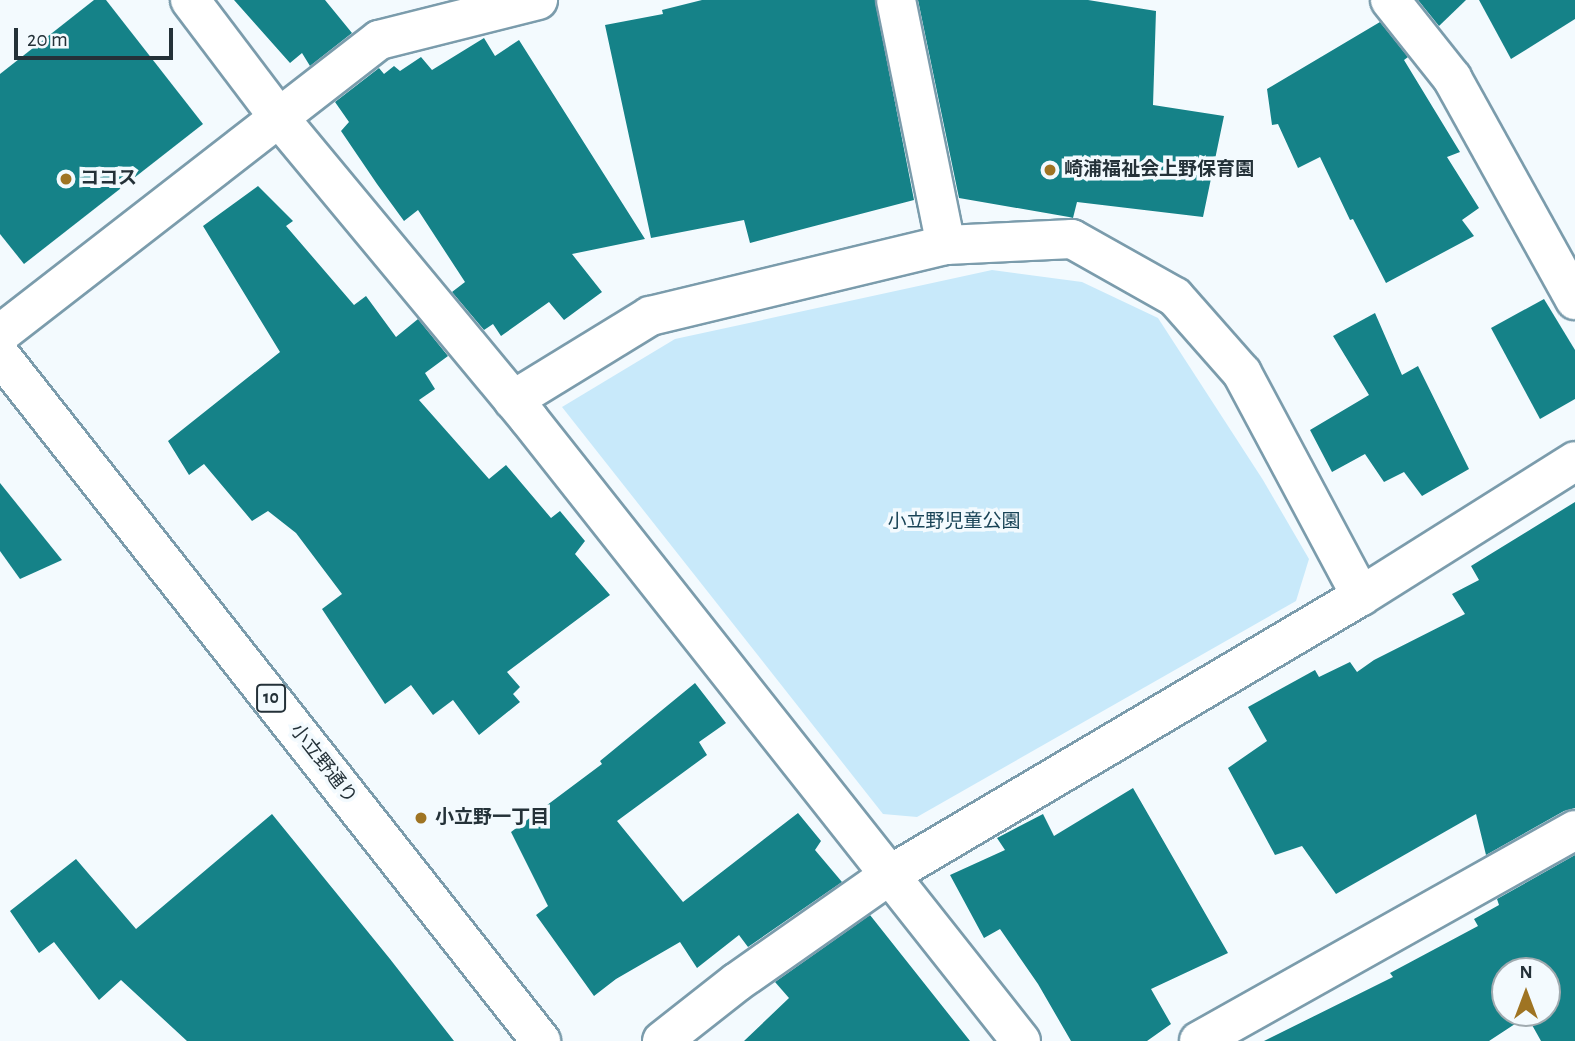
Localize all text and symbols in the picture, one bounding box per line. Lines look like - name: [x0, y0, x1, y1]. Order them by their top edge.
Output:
- scale bar: [18, 14, 177, 58]
- text: 20 m: [27, 29, 68, 50]
- place label: 崎浦福祉会上野保育園: [1064, 159, 1254, 181]
- marker: 崎浦福祉会上野保育園: [1042, 162, 1058, 178]
- place label: ココス: [80, 168, 137, 190]
- marker: ココス: [58, 171, 74, 187]
- park label: 小立野児童公園: [888, 511, 1020, 533]
- road number: 10: [255, 684, 287, 712]
- street label: 小立野通り: [285, 720, 361, 808]
- place label: 小立野一丁目: [435, 807, 549, 829]
- marker: 小立野一丁目: [413, 810, 429, 826]
- north arrow: [1491, 957, 1561, 1027]
- text: N: [1519, 963, 1533, 982]

